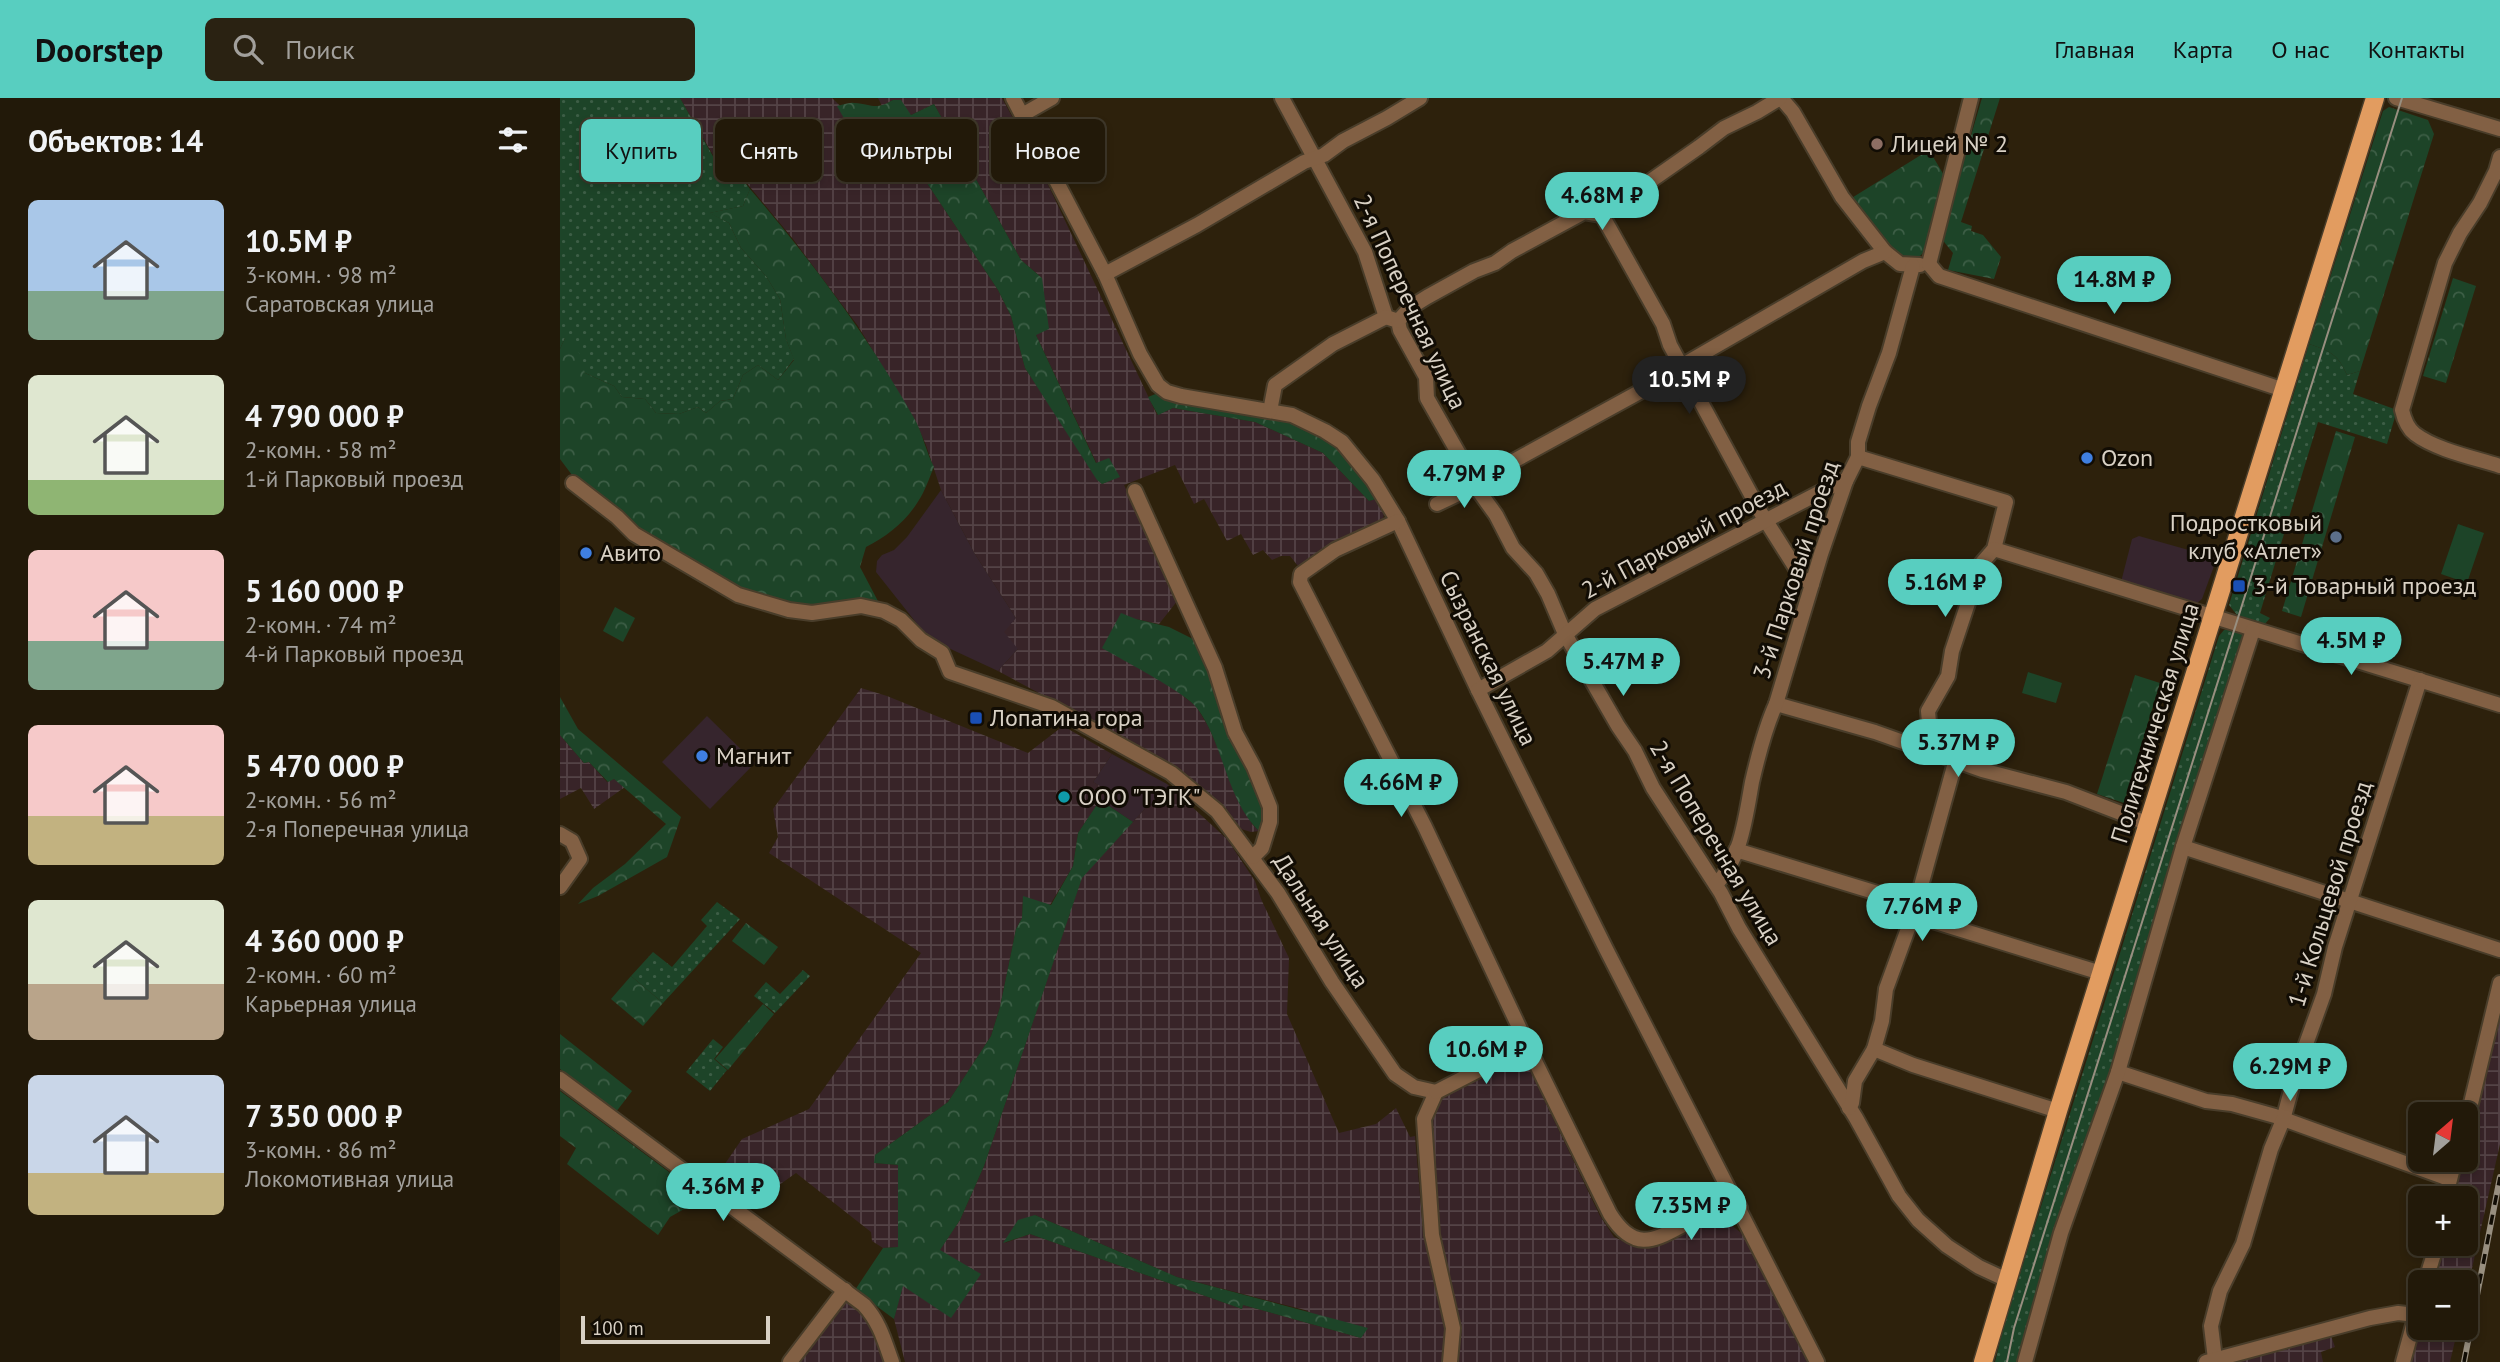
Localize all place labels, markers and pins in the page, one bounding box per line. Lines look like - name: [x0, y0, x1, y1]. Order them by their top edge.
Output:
- place label: Лицей № 2: [1890, 128, 2008, 159]
- marker: Лицей № 2: [1869, 136, 1885, 152]
- pin: 4.68M ₽: [1537, 172, 1667, 232]
- pin: 14.8M ₽: [2049, 256, 2179, 316]
- pin: 10.5M ₽: [1624, 356, 1754, 416]
- place label: Ozon: [2101, 442, 2153, 473]
- pin: 4.79M ₽: [1399, 450, 1529, 510]
- marker: Ozon: [2079, 450, 2095, 466]
- place label: Подростковый клуб «Атлет»: [2170, 507, 2322, 566]
- marker: Подростковый клуб «Атлет»: [2328, 529, 2344, 545]
- place label: Авито: [600, 537, 661, 568]
- marker: Авито: [578, 545, 594, 561]
- pin: 5.16M ₽: [1880, 560, 2010, 619]
- place label: 3-й Товарный проезд: [2253, 570, 2476, 601]
- marker: 3-й Товарный проезд: [2231, 578, 2247, 594]
- pin: 4.5M ₽: [2294, 618, 2408, 677]
- pin: 5.47M ₽: [1558, 638, 1688, 698]
- place label: Лопатина гора: [989, 702, 1143, 733]
- marker: Лопатина гора: [968, 710, 984, 726]
- pin: 5.37M ₽: [1893, 720, 2023, 779]
- place label: Магнит: [716, 740, 792, 771]
- marker: Магнит: [694, 748, 710, 764]
- pin: 4.66M ₽: [1336, 760, 1466, 819]
- place label: ООО "ТЭГК": [1078, 781, 1201, 812]
- marker: ООО "ТЭГК": [1056, 789, 1072, 805]
- pin: 7.76M ₽: [1857, 884, 1987, 943]
- pin: 10.6M ₽: [1421, 1026, 1551, 1086]
- pin: 6.29M ₽: [2225, 1044, 2355, 1103]
- pin: 4.36M ₽: [658, 1164, 788, 1223]
- pin: 7.35M ₽: [1626, 1182, 1756, 1242]

